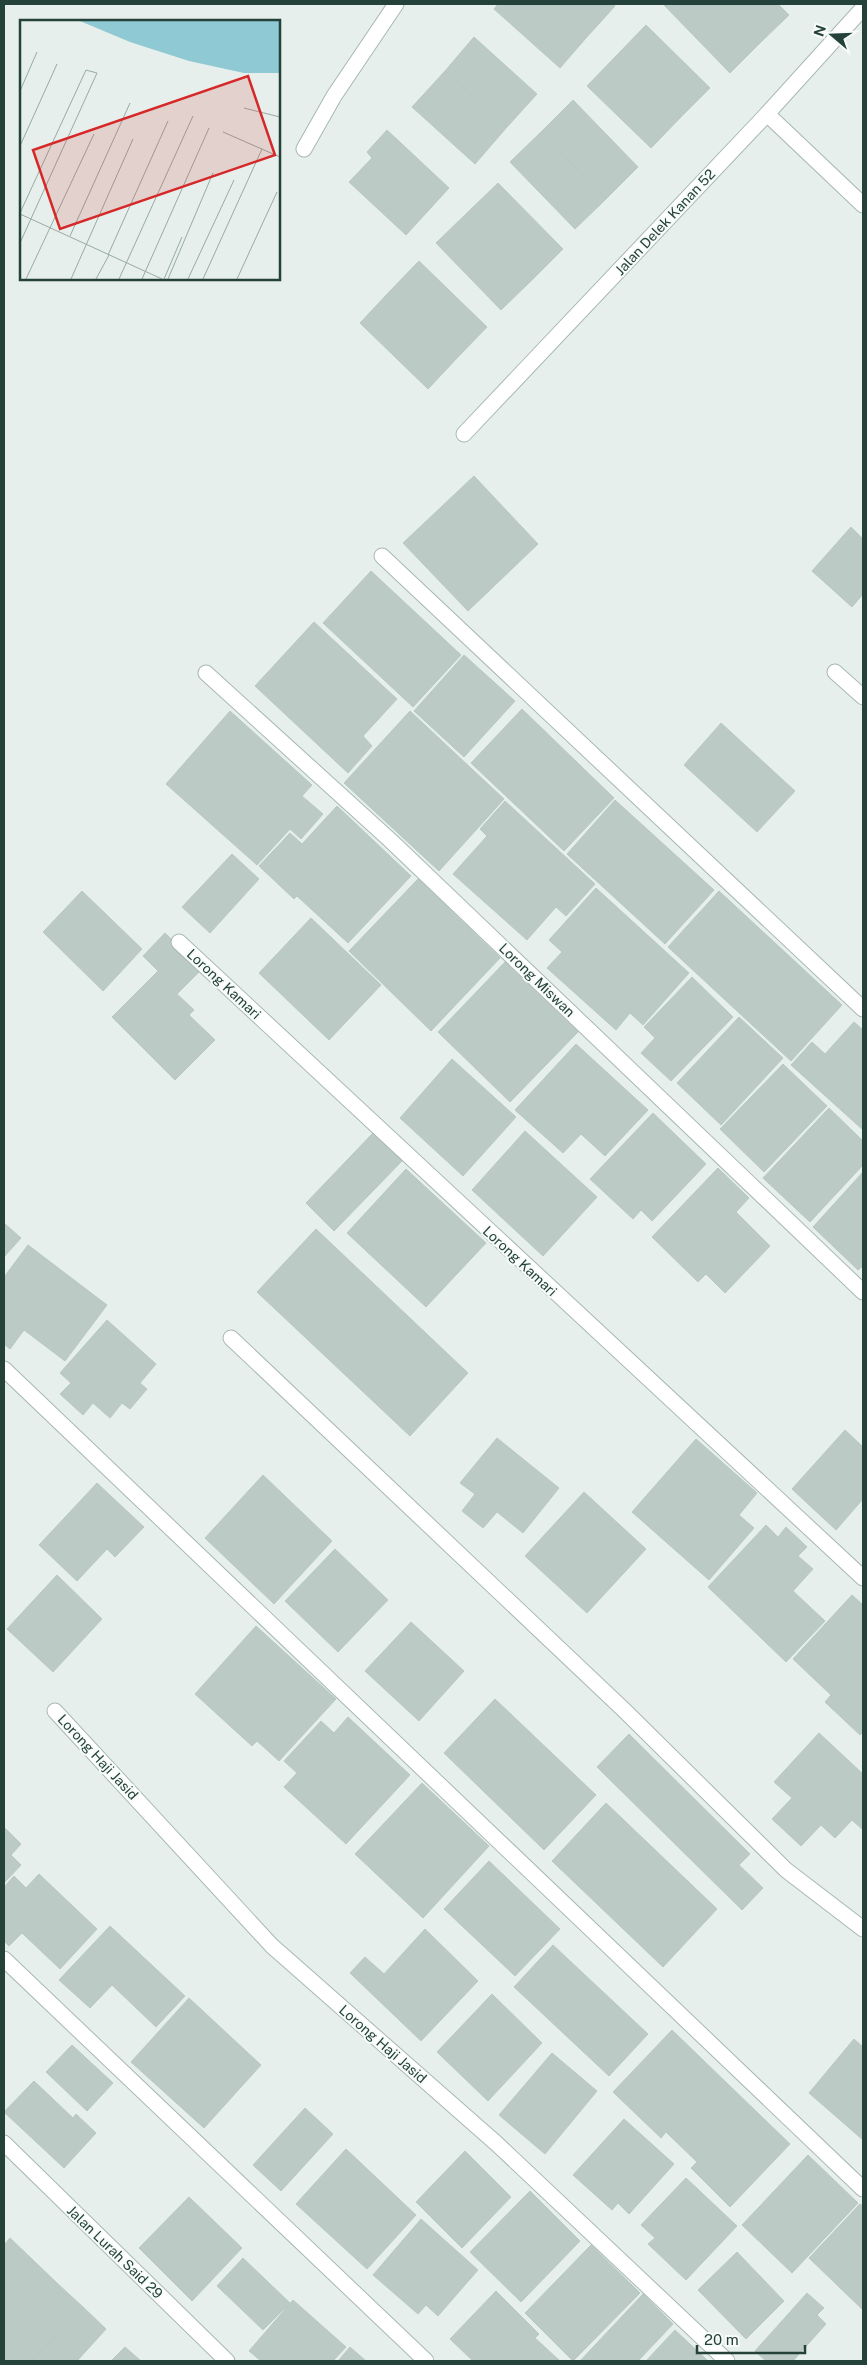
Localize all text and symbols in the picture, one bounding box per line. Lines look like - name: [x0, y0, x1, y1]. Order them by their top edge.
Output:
- north arrow: [807, 10, 857, 60]
- inset map: [20, 20, 280, 280]
- text: N: [810, 23, 829, 39]
- street label: Jalan Delek Kanan 52: [612, 166, 718, 278]
- street label: Lorong Miswan: [496, 940, 578, 1020]
- street label: Lorong Kamari: [184, 946, 264, 1022]
- street label: Lorong Kamari: [480, 1223, 560, 1299]
- street label: Lorong Haji Jasid: [55, 1711, 141, 1803]
- street label: Lorong Haji Jasid: [336, 2002, 430, 2086]
- street label: Jalan Lurah Said 29: [64, 2202, 166, 2302]
- scale bar: [697, 2322, 804, 2354]
- text: 20 m: [704, 2331, 739, 2348]

